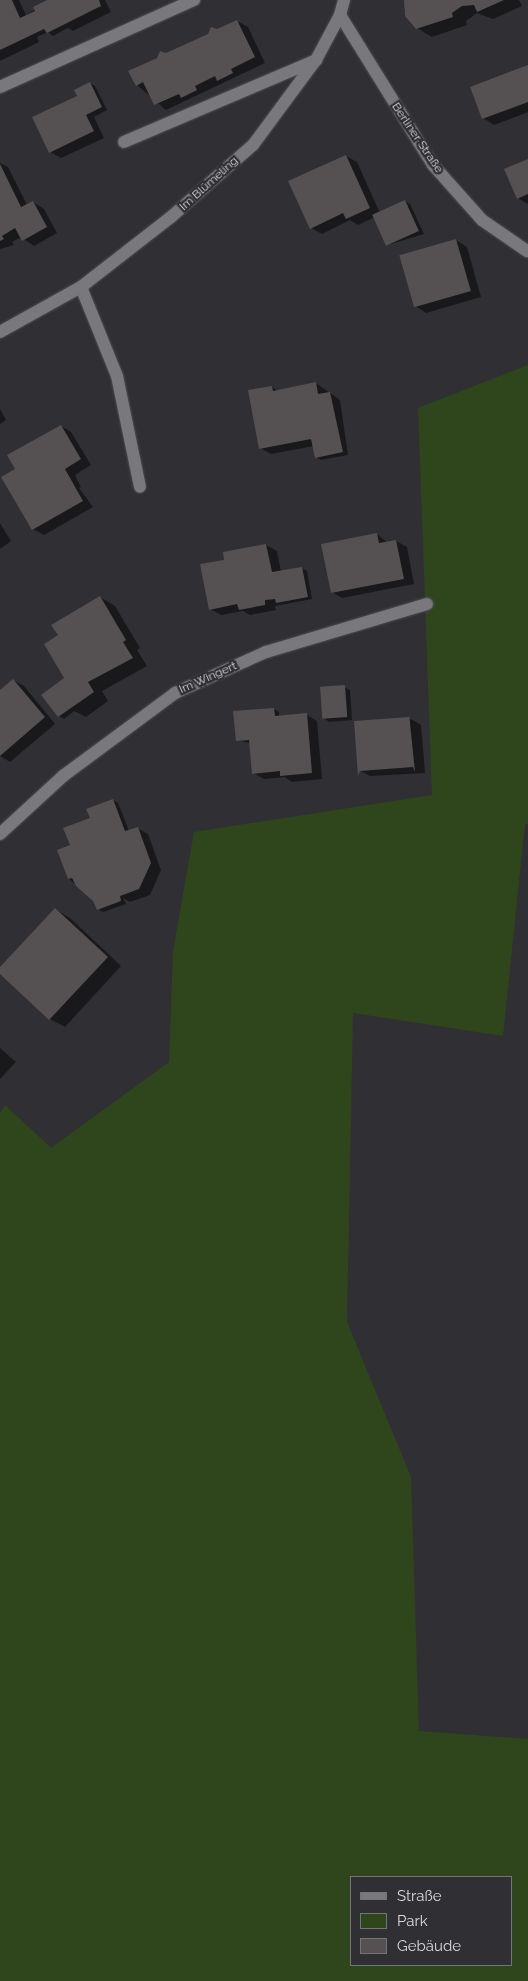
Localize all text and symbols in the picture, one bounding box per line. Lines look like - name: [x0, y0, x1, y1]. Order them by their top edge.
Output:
- street label: Berliner Straße: [388, 100, 446, 176]
- street label: Im Blümeling: [177, 154, 241, 214]
- street label: Im Wingert: [177, 659, 239, 697]
- legend: [350, 1876, 513, 1966]
- text: Straße: [397, 1887, 441, 1905]
- text: Park: [397, 1912, 428, 1930]
- text: Gebäude: [397, 1937, 461, 1955]

